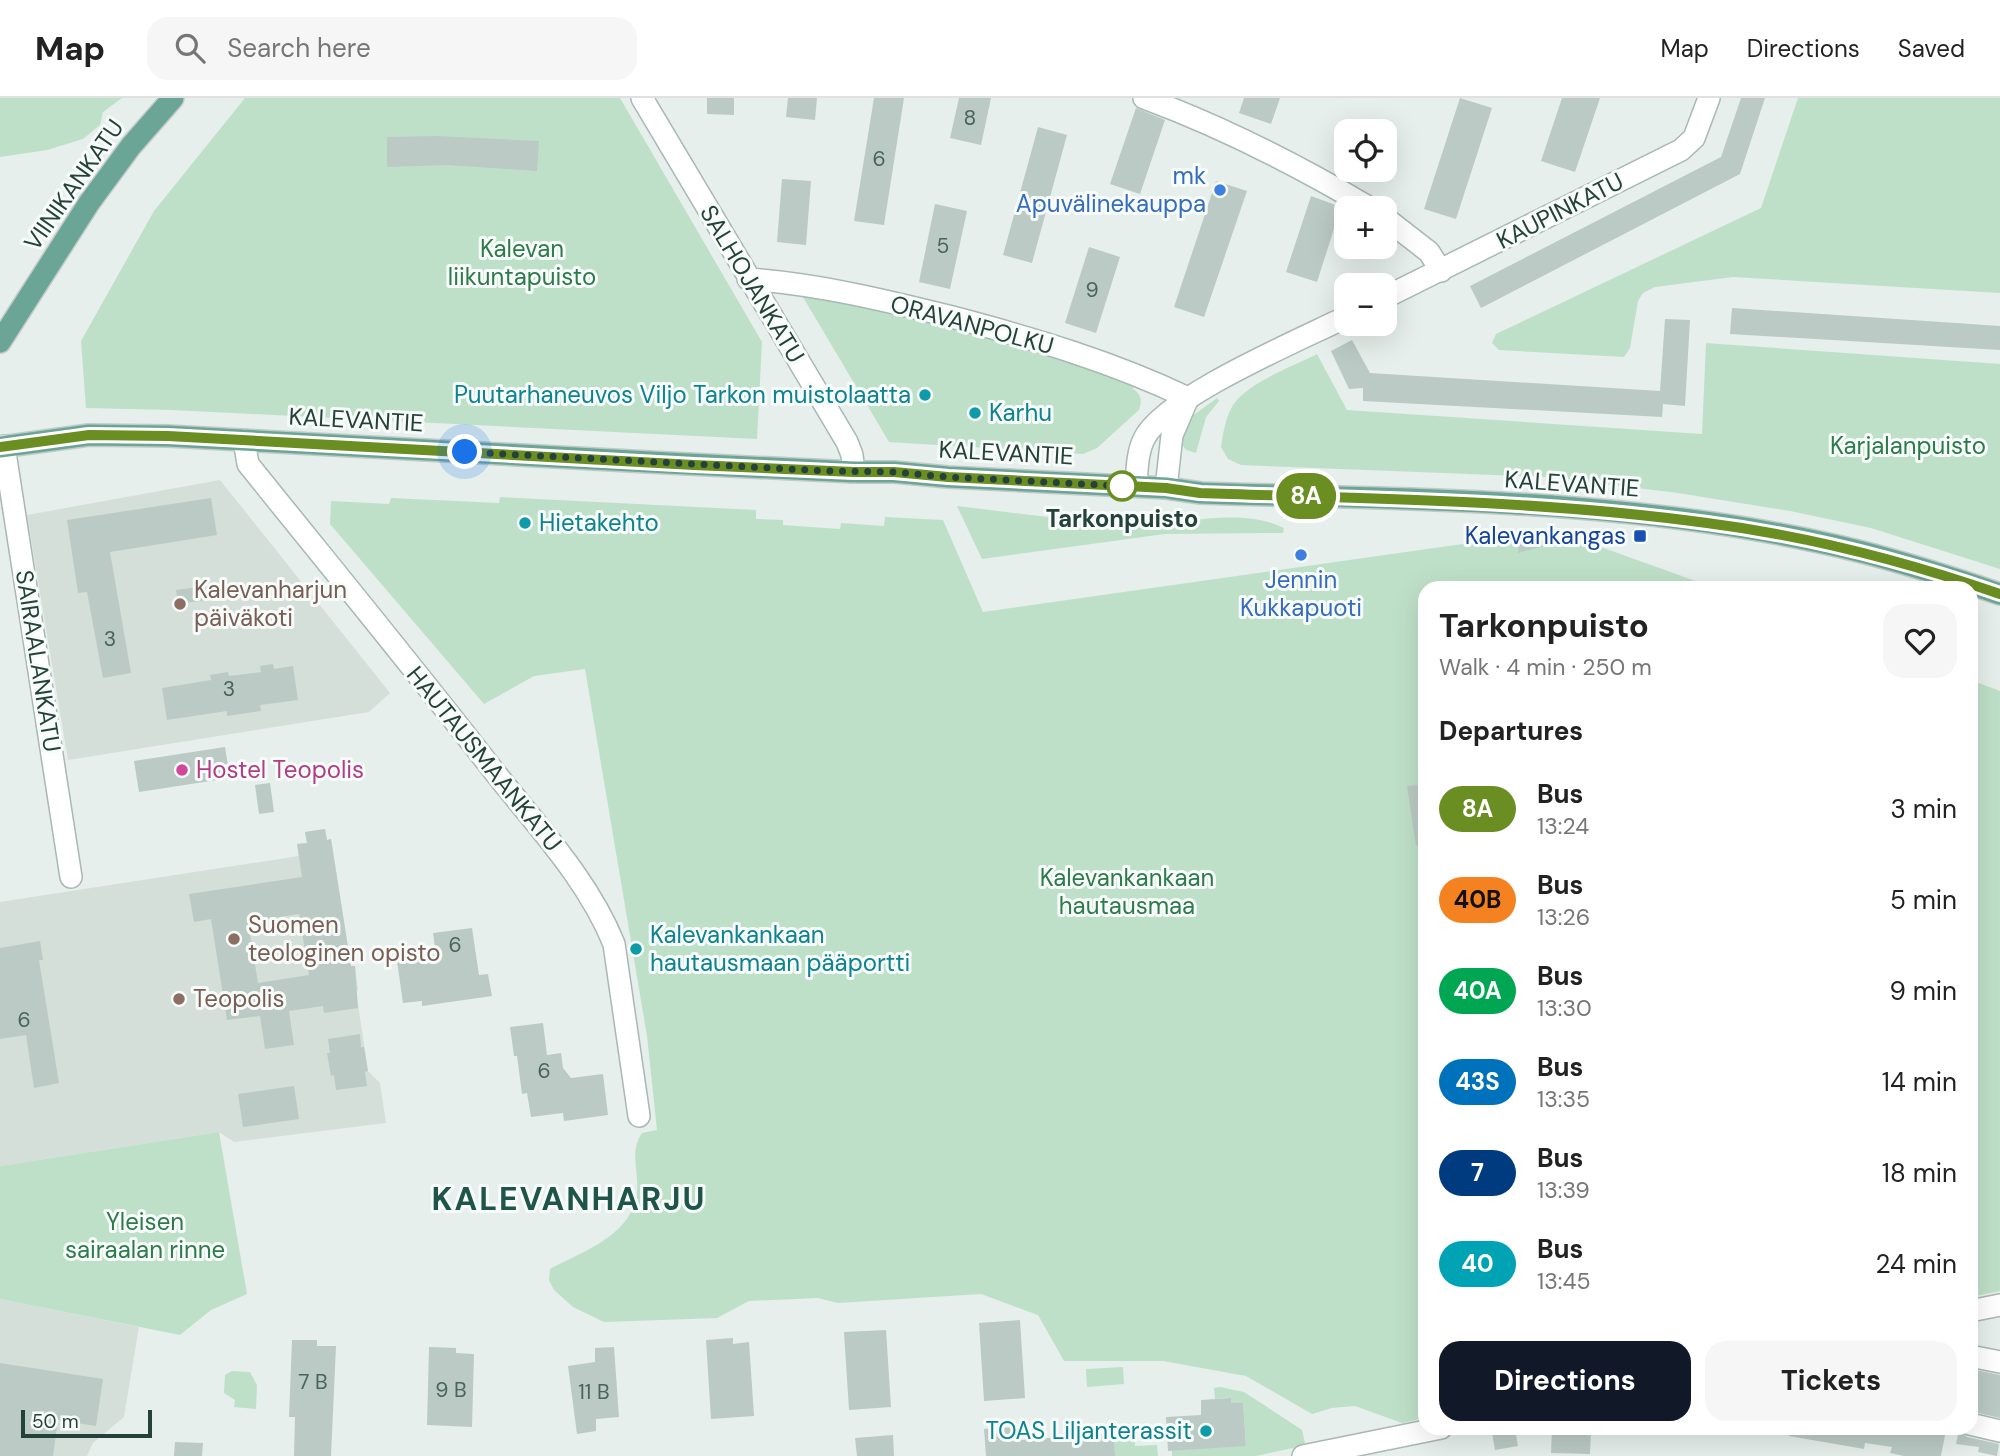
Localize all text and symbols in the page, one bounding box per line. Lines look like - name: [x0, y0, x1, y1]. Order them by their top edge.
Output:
- search box: [147, 17, 637, 80]
- text: Map: [35, 27, 105, 70]
- icon: search: [171, 29, 209, 67]
- text: Search here: [227, 31, 371, 65]
- text: Map: [1661, 33, 1709, 64]
- text: Directions: [1747, 33, 1860, 64]
- text: Saved: [1898, 33, 1965, 64]
- house number: 8: [964, 104, 976, 132]
- street label: VIINIKANKATU: [17, 113, 130, 256]
- map controls: [1334, 119, 1397, 336]
- button: locate: [1334, 119, 1397, 182]
- house number: 6: [872, 145, 886, 173]
- place label: mk Apuvälinekauppa: [1016, 160, 1206, 219]
- street label: KAUPINKATU: [1491, 165, 1628, 256]
- marker: mk Apuvälinekauppa: [1212, 182, 1228, 198]
- button: +: [1334, 196, 1397, 259]
- street label: SALHOJANKATU: [693, 199, 812, 368]
- house number: 5: [937, 232, 949, 260]
- park label: Kalevan liikuntapuisto: [448, 233, 596, 292]
- button: −: [1334, 273, 1397, 336]
- house number: 9: [1085, 276, 1099, 304]
- street label: ORAVANPOLKU: [887, 288, 1057, 361]
- place label: Puutarhaneuvos Viljo Tarkon muistolaatta: [454, 379, 911, 410]
- marker: Puutarhaneuvos Viljo Tarkon muistolaatta: [917, 387, 933, 403]
- place label: Karhu: [989, 397, 1052, 428]
- street label: KALEVANTIE: [288, 400, 424, 439]
- marker: Karhu: [967, 405, 983, 421]
- park label: Karjalanpuisto: [1830, 430, 1986, 461]
- street label: KALEVANTIE: [938, 433, 1074, 472]
- your location: [447, 434, 482, 469]
- street label: KALEVANTIE: [1504, 463, 1640, 504]
- marker: Tarkonpuisto: [1107, 471, 1137, 501]
- line badge: 8A: [1274, 473, 1338, 519]
- text: 8A: [1290, 480, 1322, 511]
- place label: Tarkonpuisto: [1046, 503, 1198, 534]
- place label: Hietakehto: [539, 507, 659, 538]
- marker: Hietakehto: [517, 515, 533, 531]
- place label: Kalevankangas: [1465, 520, 1626, 551]
- marker: Kalevankangas: [1632, 528, 1648, 544]
- marker: Jennin Kukkapuoti: [1293, 547, 1309, 563]
- place label: Jennin Kukkapuoti: [1240, 564, 1362, 623]
- street label: SAIRAALANKATU: [9, 568, 68, 754]
- place label: Kalevanharjun päiväkoti: [194, 574, 347, 633]
- marker: Kalevanharjun päiväkoti: [172, 596, 188, 612]
- text: Tarkonpuisto: [1439, 604, 1649, 647]
- button: heart: [1883, 604, 1957, 678]
- house number: 3: [104, 625, 116, 653]
- text: Walk · 4 min · 250 m: [1439, 652, 1652, 682]
- street label: HAUTAUSMAANKATU: [400, 660, 569, 858]
- house number: 3: [223, 675, 235, 703]
- text: Departures: [1439, 714, 1583, 748]
- place label: Hostel Teopolis: [196, 754, 364, 785]
- marker: Hostel Teopolis: [174, 762, 190, 778]
- text: Bus: [1537, 777, 1583, 811]
- text: 3 min: [1890, 792, 1957, 826]
- text: 8A: [1462, 793, 1493, 824]
- text: 13:24: [1537, 811, 1589, 841]
- park label: Kalevankankaan hautausmaa: [1040, 862, 1214, 921]
- text: Bus: [1537, 868, 1583, 902]
- text: 5 min: [1890, 883, 1957, 917]
- text: 40B: [1454, 884, 1501, 915]
- text: 13:26: [1537, 902, 1590, 932]
- place label: Suomen teologinen opisto: [248, 909, 441, 968]
- place label: Kalevankankaan hautausmaan pääportti: [650, 919, 910, 978]
- marker: Suomen teologinen opisto: [226, 931, 242, 947]
- house number: 6: [448, 931, 462, 959]
- marker: Kalevankankaan hautausmaan pääportti: [628, 941, 644, 957]
- text: Bus: [1537, 959, 1583, 993]
- text: 9 min: [1889, 974, 1957, 1008]
- text: 40A: [1453, 975, 1502, 1006]
- place label: Teopolis: [193, 983, 285, 1014]
- marker: Teopolis: [171, 991, 187, 1007]
- text: 13:30: [1537, 993, 1592, 1023]
- house number: 6: [17, 1006, 31, 1034]
- text: Bus: [1537, 1050, 1583, 1084]
- house number: 6: [537, 1057, 551, 1085]
- text: 14 min: [1882, 1065, 1957, 1099]
- text: 43S: [1455, 1066, 1500, 1097]
- text: 13:35: [1537, 1084, 1590, 1114]
- text: Bus: [1537, 1141, 1583, 1175]
- text: 18 min: [1882, 1156, 1957, 1190]
- text: 7: [1471, 1157, 1484, 1188]
- text: 13:39: [1537, 1175, 1590, 1205]
- district label: KALEVANHARJU: [432, 1178, 706, 1220]
- park label: Yleisen sairaalan rinne: [65, 1206, 225, 1265]
- text: Bus: [1537, 1232, 1583, 1266]
- text: 24 min: [1875, 1247, 1957, 1281]
- text: 40: [1461, 1248, 1494, 1279]
- text: 13:45: [1537, 1266, 1590, 1296]
- button: Directions: [1439, 1341, 1691, 1421]
- button: Tickets: [1705, 1341, 1957, 1421]
- house number: 7 B: [298, 1368, 328, 1396]
- house number: 9 B: [435, 1376, 467, 1404]
- house number: 11 B: [578, 1378, 610, 1406]
- scale bar: [21, 1407, 152, 1439]
- text: 50 m: [32, 1409, 79, 1434]
- place label: TOAS Liljanterassit: [985, 1415, 1192, 1446]
- marker: TOAS Liljanterassit: [1198, 1423, 1214, 1439]

